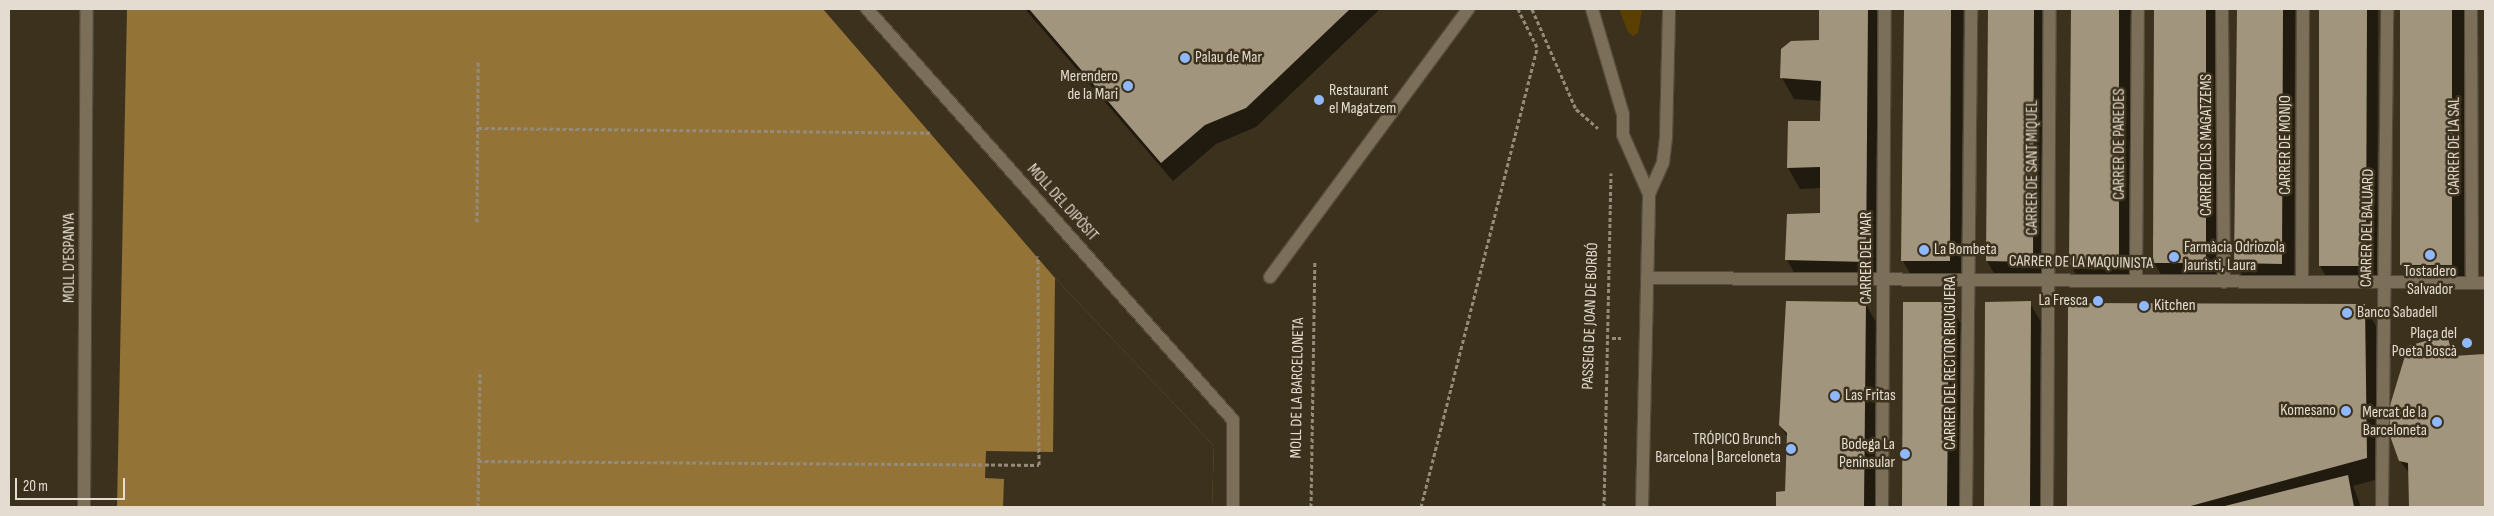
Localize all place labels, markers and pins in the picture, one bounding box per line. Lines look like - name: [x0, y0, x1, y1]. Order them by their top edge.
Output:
- place label: Palau de Mar: [1195, 48, 1262, 68]
- marker: Palau de Mar: [1179, 52, 1191, 64]
- place label: Merendero de la Mari: [1060, 67, 1118, 105]
- marker: Merendero de la Mari: [1122, 80, 1134, 92]
- place label: Restaurant el Magatzem: [1329, 81, 1396, 119]
- marker: Restaurant el Magatzem: [1313, 94, 1325, 106]
- place label: Farmàcia Odriozola Jauristi, Laura: [2184, 238, 2285, 276]
- place label: La Bombeta: [1934, 240, 1997, 260]
- marker: La Bombeta: [1918, 244, 1930, 256]
- marker: Tostadero Salvador: [2424, 249, 2436, 261]
- marker: Farmàcia Odriozola Jauristi, Laura: [2168, 251, 2180, 263]
- place label: Tostadero Salvador: [2404, 262, 2456, 300]
- place label: La Fresca: [2038, 291, 2088, 311]
- marker: La Fresca: [2092, 295, 2104, 307]
- place label: Kitchen: [2154, 296, 2196, 316]
- marker: Kitchen: [2138, 300, 2150, 312]
- place label: Banco Sabadell: [2357, 303, 2438, 323]
- marker: Banco Sabadell: [2341, 307, 2353, 319]
- place label: Plaça del Poeta Boscà: [2392, 324, 2457, 362]
- marker: Plaça del Poeta Boscà: [2461, 337, 2473, 349]
- place label: Las Fritas: [1845, 386, 1896, 406]
- marker: Las Fritas: [1829, 390, 1841, 402]
- place label: Komesano: [2280, 401, 2336, 421]
- place label: Mercat de la Barceloneta: [2362, 403, 2427, 441]
- marker: Komesano: [2340, 405, 2352, 417]
- marker: Mercat de la Barceloneta: [2431, 416, 2443, 428]
- place label: TRÓPICO Brunch Barcelona | Barceloneta: [1655, 430, 1781, 468]
- place label: Bodega La Peninsular: [1839, 435, 1895, 473]
- marker: TRÓPICO Brunch Barcelona | Barceloneta: [1785, 443, 1797, 455]
- marker: Bodega La Peninsular: [1899, 448, 1911, 460]

